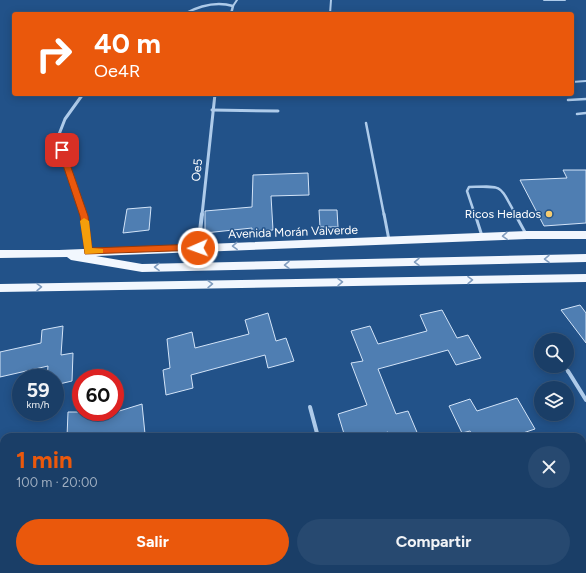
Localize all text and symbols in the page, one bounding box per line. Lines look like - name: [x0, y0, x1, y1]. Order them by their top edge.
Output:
- text: 40 m: [94, 26, 161, 60]
- icon: right: [28, 28, 80, 80]
- text: Oe4R: [94, 60, 140, 82]
- pin: [45, 133, 79, 167]
- icon: arrive: [51, 139, 73, 161]
- street label: Oe5: [189, 158, 205, 182]
- place label: Ricos Helados: [465, 207, 541, 221]
- marker: Ricos Helados: [544, 209, 554, 219]
- street label: Avenida Morán Valverde: [228, 223, 359, 241]
- position arrow: [177, 227, 219, 269]
- one-way arrow: [502, 232, 508, 241]
- one-way arrow: [232, 242, 238, 251]
- one-way arrow: [544, 255, 550, 263]
- one-way arrow: [414, 258, 420, 266]
- one-way arrow: [284, 260, 290, 269]
- one-way arrow: [154, 263, 160, 271]
- one-way arrow: [467, 276, 473, 284]
- one-way arrow: [337, 278, 343, 286]
- one-way arrow: [207, 280, 213, 288]
- one-way arrow: [36, 283, 42, 291]
- map controls: [534, 333, 574, 421]
- button: search: [534, 333, 574, 373]
- speed limit sign: 60: [72, 369, 124, 421]
- text: 59: [26, 378, 50, 402]
- button: layers: [534, 381, 574, 421]
- text: km/h: [27, 398, 49, 411]
- text: 1 min: [16, 445, 73, 474]
- button: close: [528, 446, 570, 488]
- text: 100 m · 20:00: [16, 475, 98, 490]
- button: Salir: [16, 519, 289, 565]
- button: Compartir: [297, 519, 570, 565]

